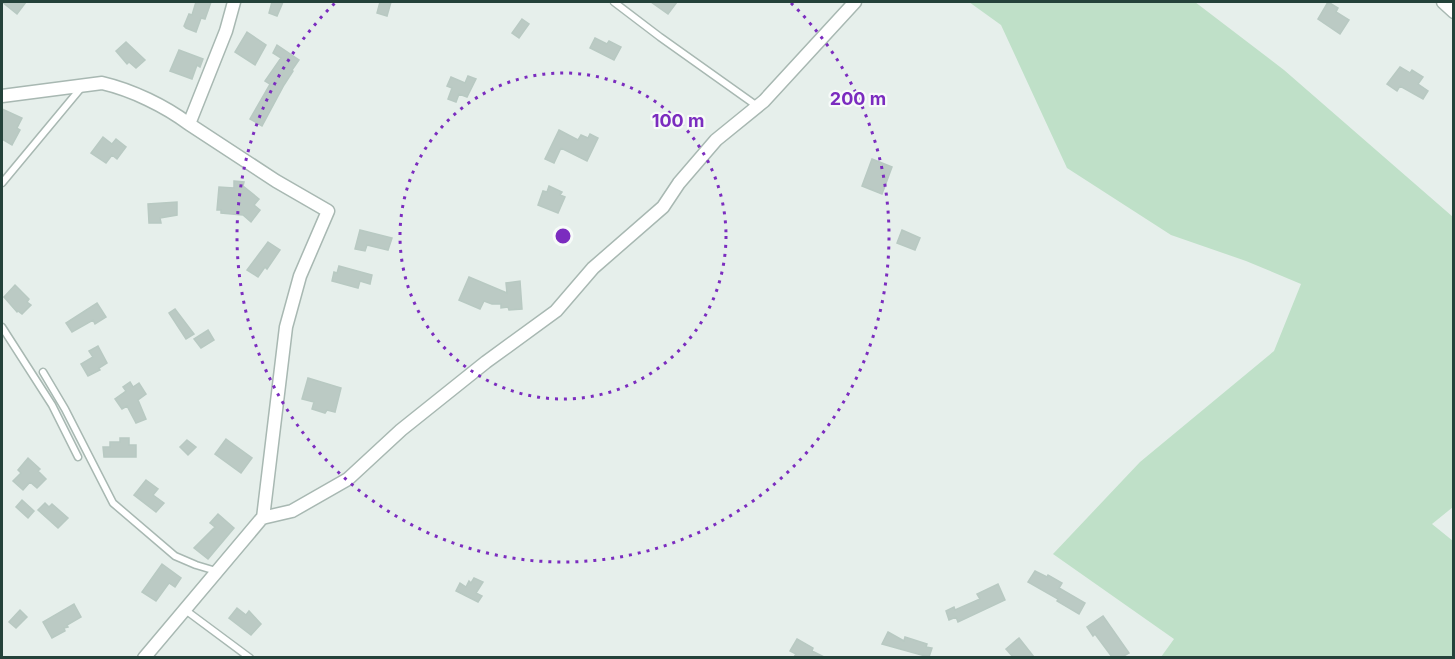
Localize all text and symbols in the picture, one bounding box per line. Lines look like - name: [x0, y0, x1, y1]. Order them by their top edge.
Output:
- text: 200 m: [830, 88, 886, 109]
- text: 100 m: [652, 110, 704, 131]
- centre of rings: [553, 226, 573, 246]

